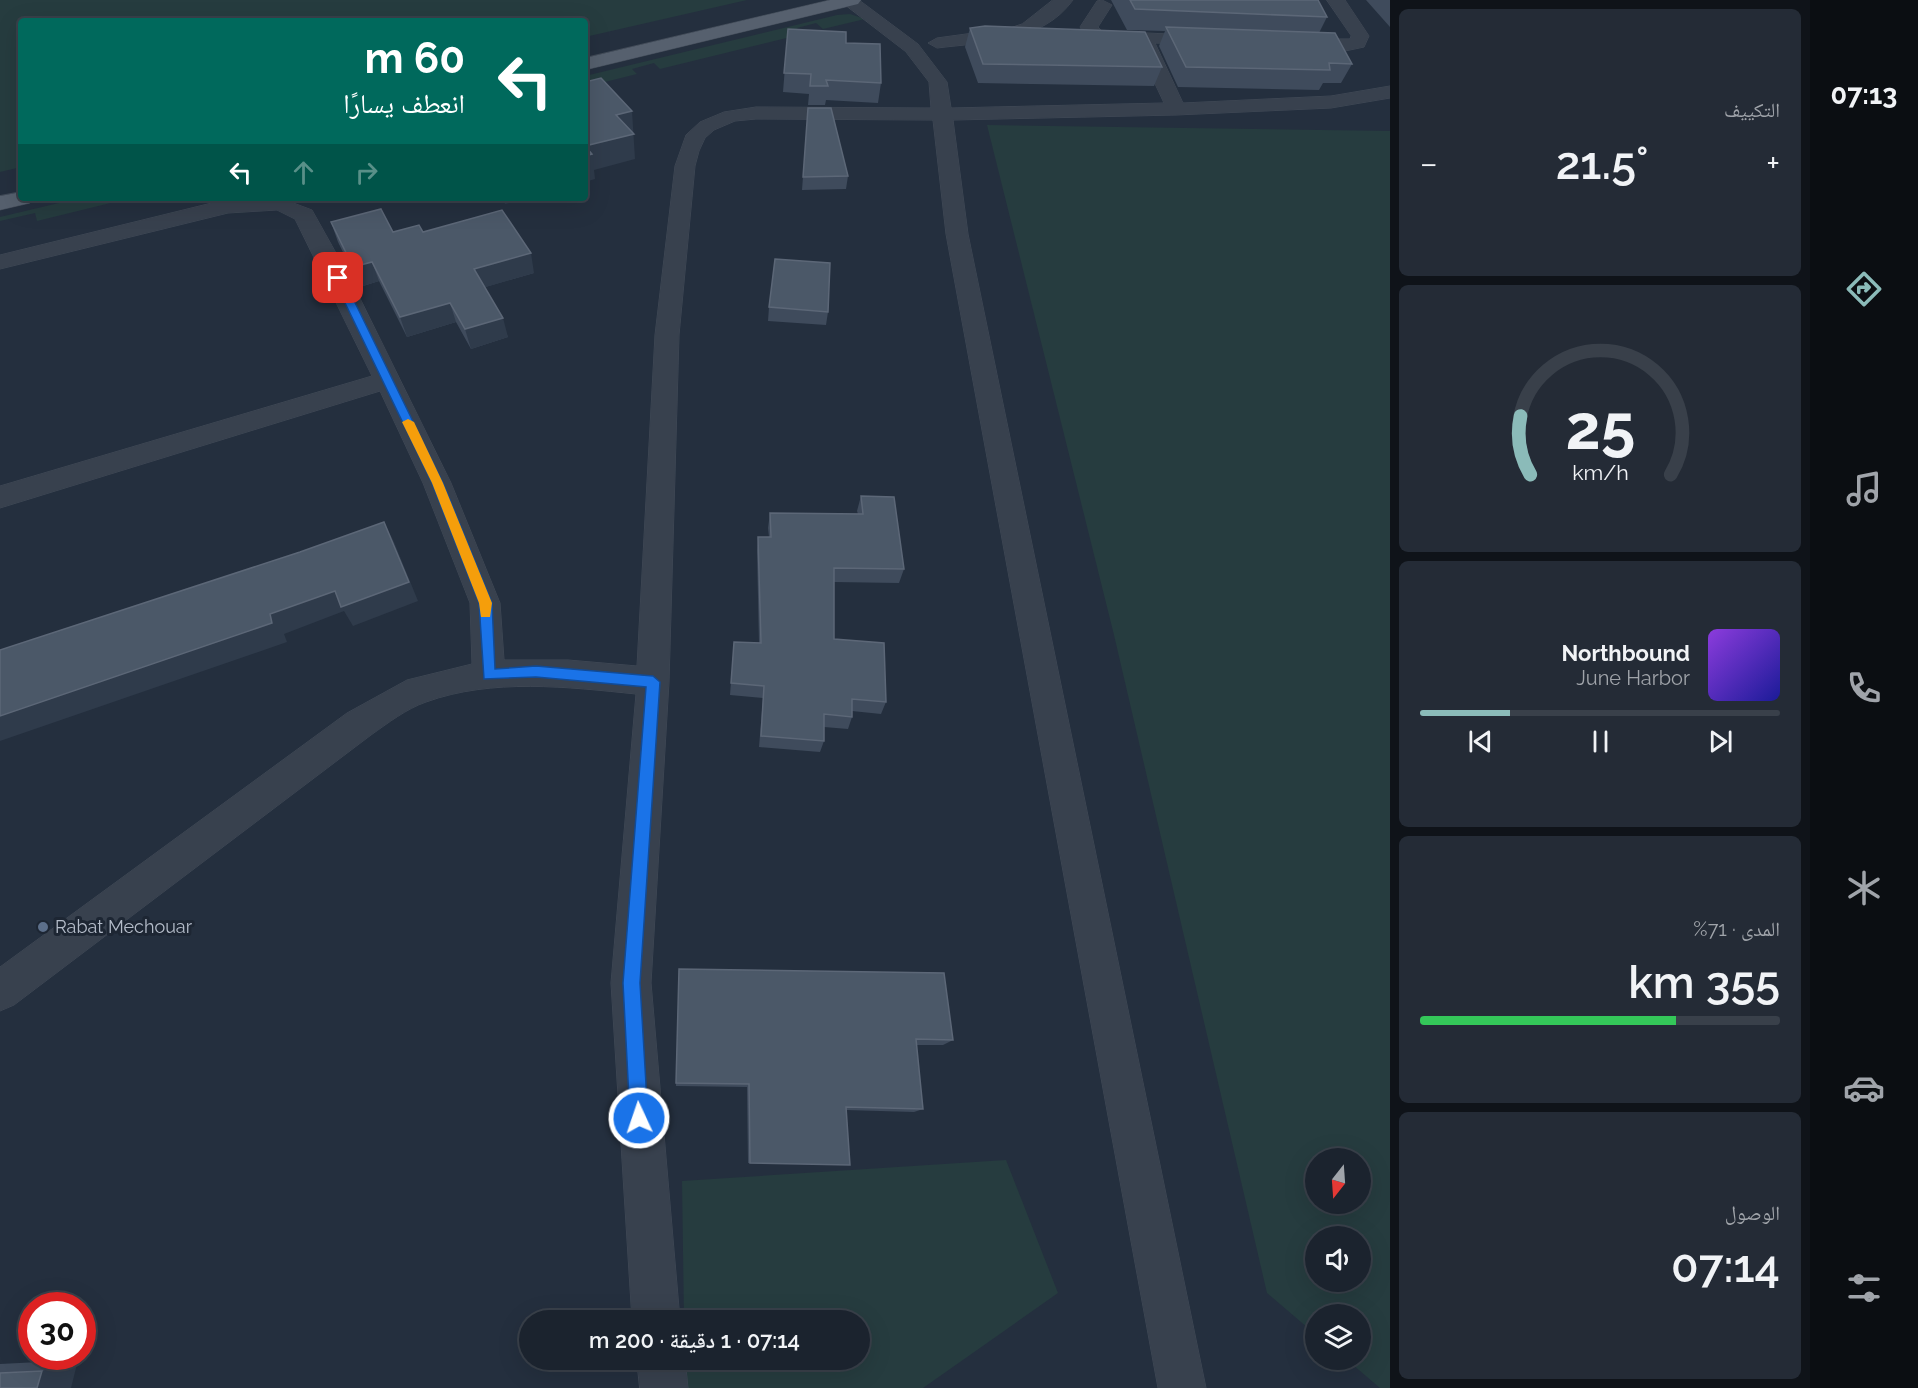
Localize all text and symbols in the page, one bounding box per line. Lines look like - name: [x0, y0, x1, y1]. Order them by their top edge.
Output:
- text: 60 m: [365, 34, 465, 83]
- icon: left: [486, 42, 564, 120]
- text: 07:13: [1831, 79, 1897, 110]
- text: انعطف يسارًا: [343, 88, 465, 119]
- text: التكييف: [1724, 98, 1780, 122]
- text: 21.5°: [1556, 137, 1648, 190]
- text: −: [1420, 144, 1438, 183]
- text: +: [1766, 144, 1780, 183]
- icon: left: [224, 156, 257, 189]
- icon: ahead: [287, 156, 320, 189]
- icon: right: [350, 156, 383, 189]
- pin: [312, 252, 363, 303]
- icon: arrive: [321, 261, 354, 294]
- icon: directions: [1843, 268, 1885, 310]
- text: 25: [1565, 390, 1635, 464]
- text: km/h: [1572, 461, 1628, 486]
- icon: music: [1843, 468, 1885, 510]
- text: Northbound: [1561, 640, 1690, 666]
- text: June Harbor: [1576, 666, 1690, 690]
- icon: phone: [1843, 667, 1885, 709]
- icon: previous: [1464, 725, 1497, 758]
- icon: pause: [1584, 725, 1617, 758]
- icon: next: [1704, 725, 1737, 758]
- icon: climate: [1843, 867, 1885, 909]
- place label: Rabat Mechouar: [55, 916, 193, 937]
- text: المدى · 71%: [1693, 917, 1780, 941]
- marker: Rabat Mechouar: [36, 920, 50, 934]
- text: 355 km: [1628, 956, 1780, 1009]
- icon: car: [1843, 1067, 1885, 1109]
- position arrow: [607, 1086, 671, 1150]
- north arrow: [1305, 1148, 1371, 1214]
- map controls: [1305, 1148, 1371, 1370]
- text: الوصول: [1725, 1201, 1780, 1225]
- button: sound: [1305, 1226, 1371, 1292]
- text: 07:14: [1671, 1240, 1780, 1293]
- icon: filters: [1843, 1267, 1885, 1309]
- speed limit sign: 30: [18, 1292, 96, 1370]
- button: layers: [1305, 1304, 1371, 1370]
- text: 07:14 · 1 دقيقة · 200 m: [589, 1327, 800, 1353]

